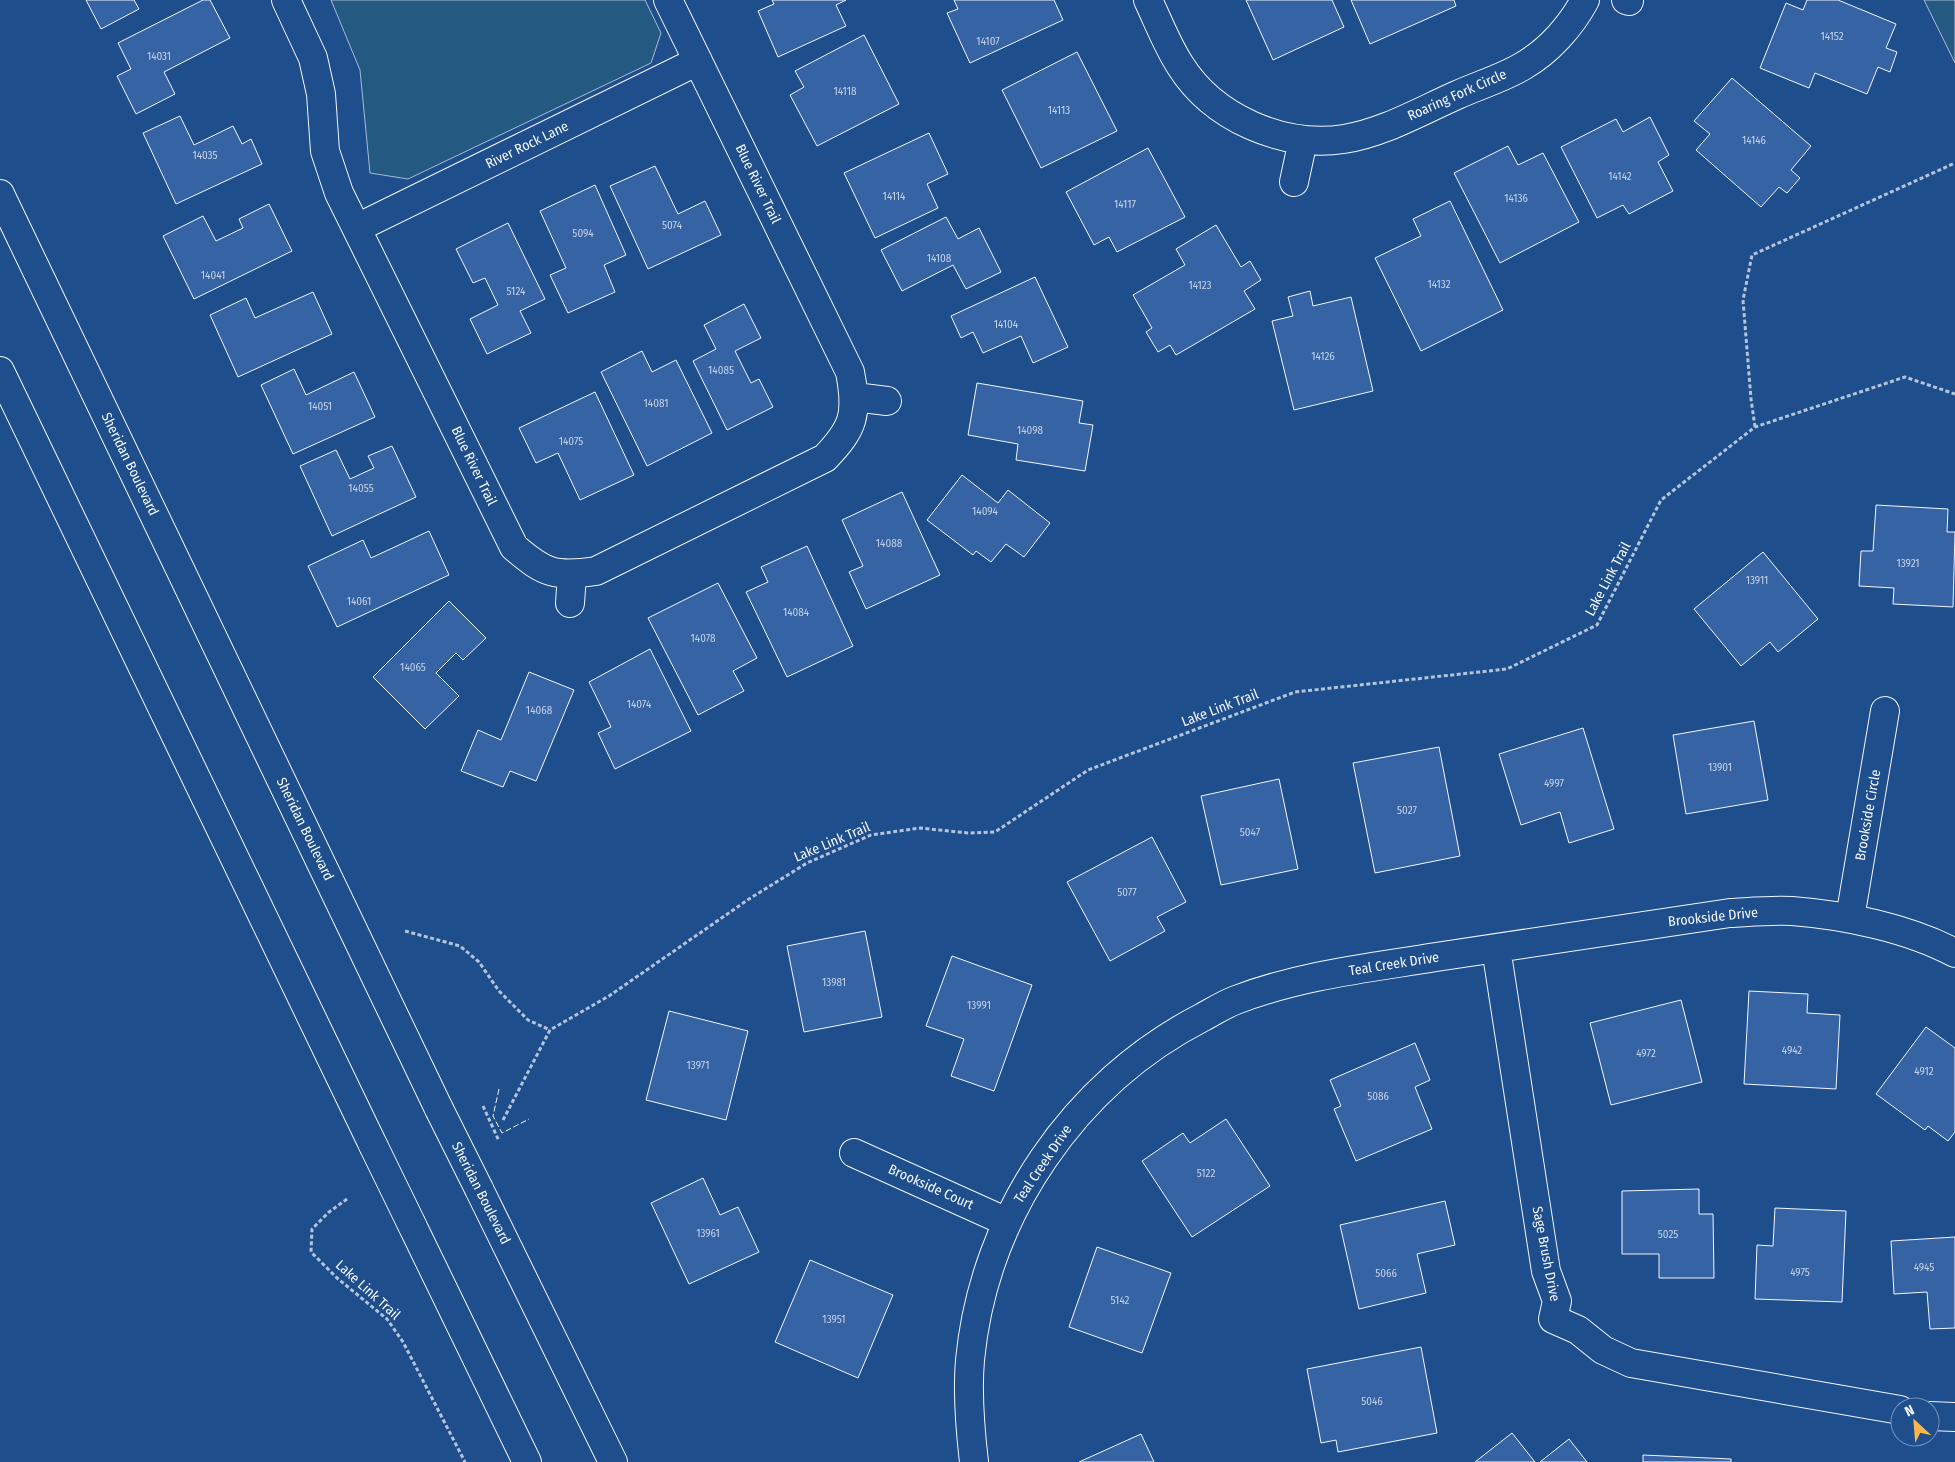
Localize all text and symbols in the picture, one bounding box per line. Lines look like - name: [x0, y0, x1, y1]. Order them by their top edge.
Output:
- house number: 14152: [1820, 30, 1844, 43]
- house number: 14107: [976, 35, 1000, 48]
- house number: 14031: [147, 50, 171, 63]
- street label: Roaring Fork Circle: [1405, 66, 1509, 124]
- house number: 14118: [834, 85, 857, 98]
- house number: 14113: [1048, 104, 1070, 117]
- street label: River Rock Lane: [483, 118, 571, 172]
- house number: 14146: [1742, 134, 1767, 147]
- street label: Blue River Trail: [732, 142, 785, 227]
- house number: 14035: [192, 149, 218, 162]
- house number: 14142: [1608, 170, 1632, 183]
- house number: 14114: [883, 190, 906, 203]
- house number: 14136: [1504, 192, 1528, 205]
- house number: 14117: [1114, 198, 1136, 211]
- house number: 5074: [662, 219, 683, 232]
- house number: 5094: [572, 227, 594, 240]
- house number: 14108: [927, 252, 952, 265]
- house number: 14041: [201, 269, 225, 282]
- house number: 14132: [1427, 278, 1451, 291]
- house number: 14123: [1188, 279, 1212, 292]
- house number: 5124: [507, 285, 526, 298]
- house number: 14104: [994, 318, 1019, 331]
- house number: 14126: [1311, 350, 1335, 363]
- house number: 14085: [708, 364, 734, 377]
- house number: 14081: [644, 397, 668, 410]
- house number: 14051: [308, 400, 332, 413]
- street label: Sheridan Boulevard: [98, 410, 162, 518]
- street label: Blue River Trail: [448, 424, 501, 509]
- house number: 14098: [1017, 424, 1044, 437]
- house number: 14075: [559, 435, 583, 448]
- house number: 14055: [348, 482, 374, 495]
- house number: 14094: [972, 505, 999, 518]
- house number: 14088: [876, 537, 903, 550]
- street label: Lake Link Trail: [1581, 539, 1635, 619]
- house number: 13921: [1896, 557, 1920, 570]
- house number: 13911: [1746, 574, 1768, 587]
- house number: 14061: [347, 595, 371, 608]
- house number: 14084: [783, 606, 810, 619]
- house number: 14078: [691, 632, 716, 645]
- house number: 14065: [400, 661, 426, 674]
- street label: Lake Link Trail: [1179, 685, 1261, 730]
- house number: 14074: [627, 698, 652, 711]
- house number: 14068: [526, 704, 553, 717]
- house number: 13901: [1708, 761, 1732, 774]
- street label: Brookside Circle: [1852, 768, 1884, 862]
- street label: Sheridan Boulevard: [273, 775, 337, 883]
- house number: 4997: [1544, 777, 1565, 790]
- house number: 5027: [1397, 804, 1417, 817]
- street label: Lake Link Trail: [791, 818, 873, 866]
- house number: 5047: [1240, 826, 1261, 839]
- house number: 5077: [1117, 886, 1137, 899]
- street label: Brookside Drive: [1667, 904, 1759, 930]
- street label: Teal Creek Drive: [1348, 948, 1440, 980]
- house number: 13981: [822, 976, 846, 989]
- house number: 13991: [967, 999, 991, 1012]
- house number: 4942: [1782, 1044, 1802, 1057]
- house number: 4972: [1636, 1047, 1656, 1060]
- house number: 13971: [687, 1059, 709, 1072]
- house number: 4912: [1914, 1065, 1934, 1078]
- house number: 5086: [1367, 1090, 1389, 1103]
- street label: Teal Creek Drive: [1011, 1122, 1076, 1206]
- street label: Sheridan Boulevard: [448, 1139, 514, 1247]
- street label: Brookside Court: [886, 1161, 977, 1214]
- house number: 5122: [1197, 1167, 1215, 1180]
- street label: Sage Brush Drive: [1528, 1205, 1564, 1303]
- house number: 13961: [696, 1227, 720, 1240]
- house number: 5025: [1658, 1228, 1678, 1241]
- street label: Lake Link Trail: [332, 1257, 404, 1324]
- house number: 4945: [1914, 1261, 1934, 1274]
- house number: 4975: [1790, 1266, 1810, 1279]
- house number: 5066: [1375, 1267, 1397, 1280]
- house number: 5142: [1111, 1294, 1130, 1307]
- house number: 13951: [822, 1313, 846, 1326]
- house number: 5046: [1361, 1395, 1383, 1408]
- north arrow: [1890, 1397, 1940, 1447]
- text: N: [1902, 1401, 1917, 1420]

